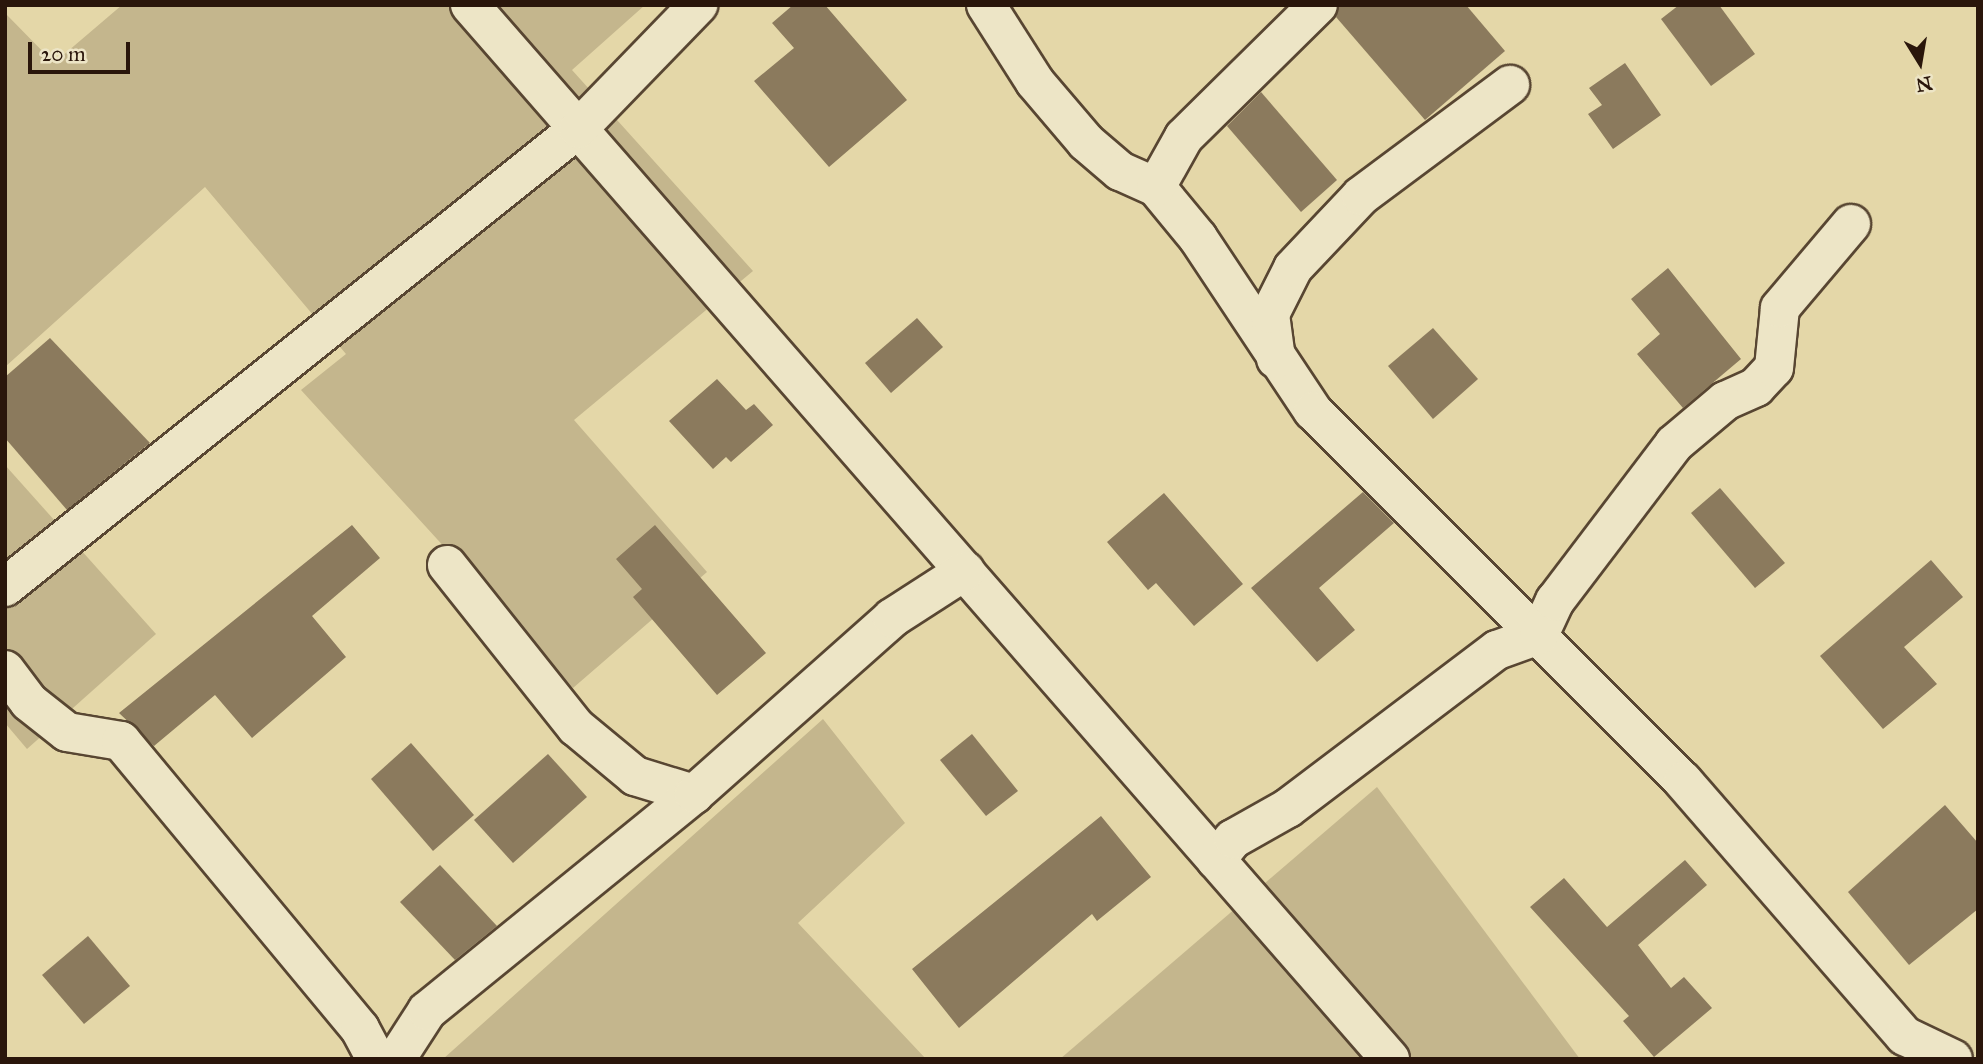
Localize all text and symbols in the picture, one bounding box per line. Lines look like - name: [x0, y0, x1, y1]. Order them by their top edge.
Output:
- scale bar: [32, 28, 133, 72]
- north arrow: [1885, 28, 1955, 98]
- text: 20 m: [41, 41, 86, 67]
- text: N: [1914, 71, 1934, 97]

